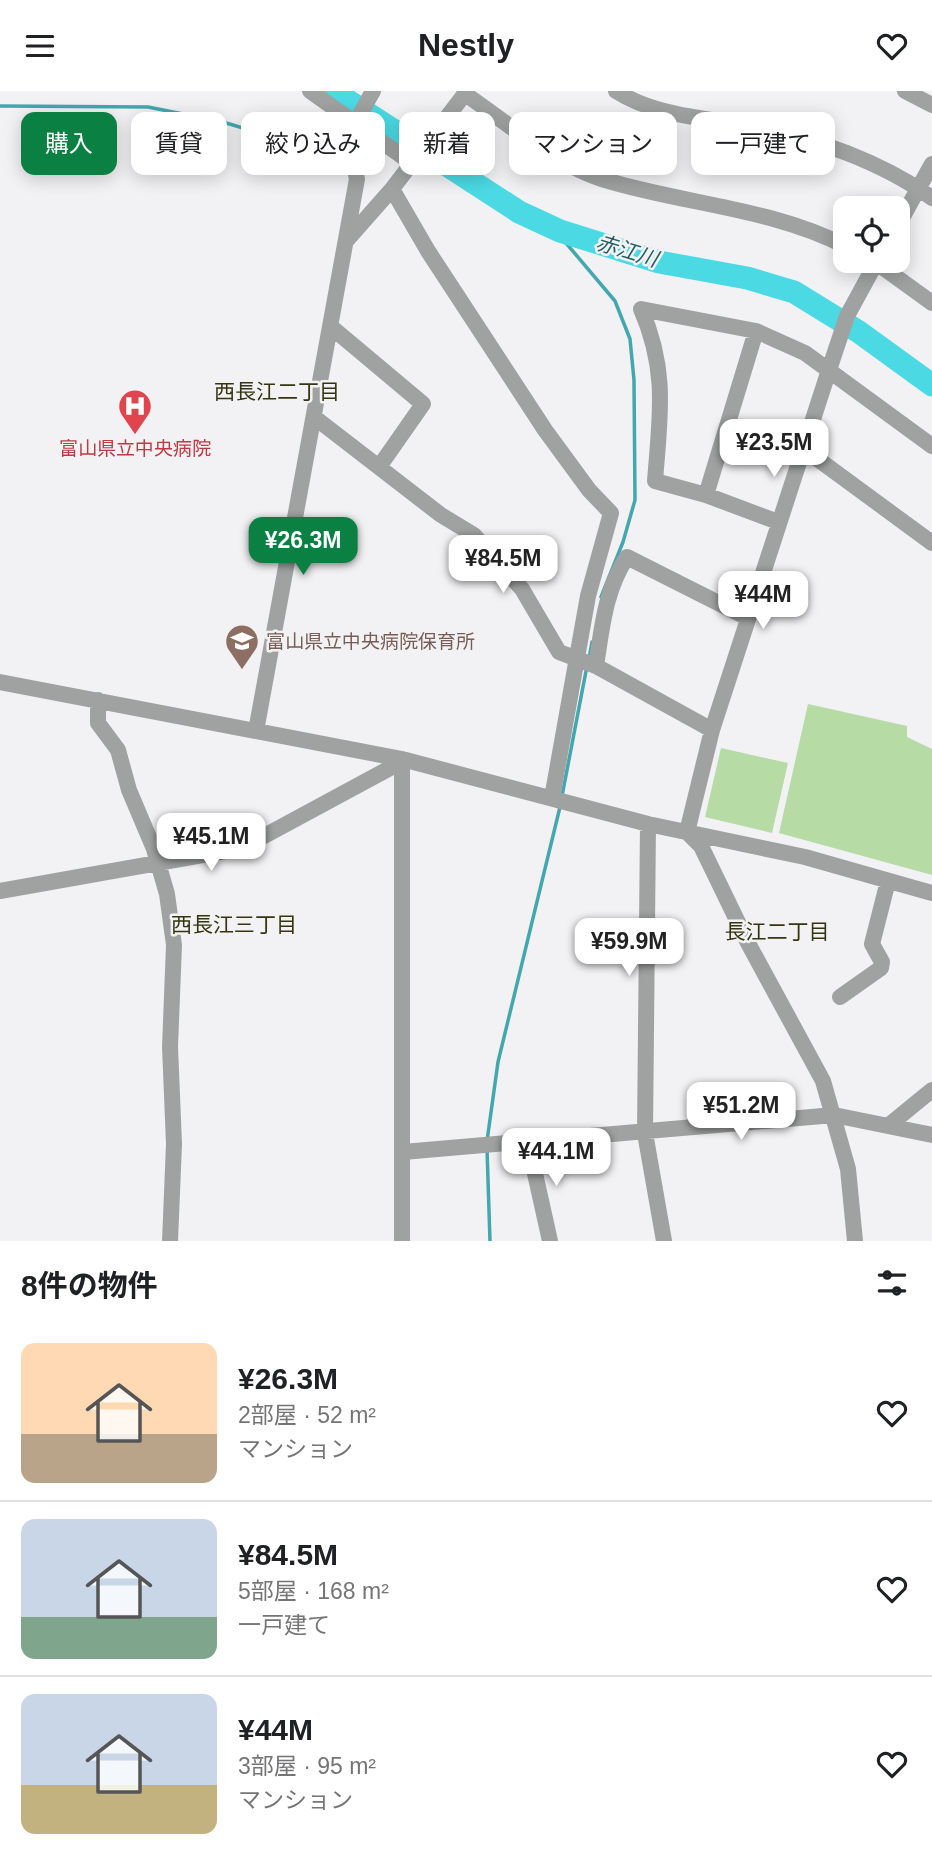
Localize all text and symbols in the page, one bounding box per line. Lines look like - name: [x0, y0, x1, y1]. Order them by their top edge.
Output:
- icon: menu: [21, 27, 59, 65]
- text: Nestly: [418, 27, 514, 63]
- icon: heart: [873, 27, 911, 65]
- chip: 購入: [21, 112, 117, 175]
- chip: 賃貸: [131, 112, 227, 175]
- chip: 絞り込み: [241, 112, 385, 175]
- chip: 新着: [399, 112, 495, 175]
- chip: マンション: [509, 112, 677, 175]
- chip: 一戸建て: [691, 112, 835, 175]
- map controls: [833, 196, 910, 273]
- button: locate: [833, 196, 910, 273]
- water label: 赤江川: [594, 230, 663, 271]
- district label: 西長江二丁目: [214, 380, 340, 403]
- hospital icon: 富山県立中央病院: [116, 387, 154, 436]
- pin: ¥23.5M: [717, 419, 831, 479]
- text: ¥23.5M: [736, 429, 812, 455]
- place label: 富山県立中央病院: [59, 438, 211, 459]
- pin: ¥26.3M: [246, 517, 360, 577]
- text: ¥26.3M: [265, 527, 341, 553]
- pin: ¥84.5M: [446, 535, 560, 595]
- text: ¥84.5M: [465, 545, 541, 571]
- pin: ¥44M: [722, 571, 804, 631]
- text: ¥44M: [734, 581, 792, 607]
- school or university icon: 富山県立中央病院保育所: [223, 622, 261, 671]
- place label: 富山県立中央病院保育所: [266, 631, 475, 652]
- pin: ¥45.1M: [154, 813, 268, 873]
- text: ¥45.1M: [173, 823, 249, 849]
- district label: 西長江三丁目: [171, 913, 297, 936]
- pin: ¥59.9M: [572, 919, 686, 978]
- district label: 長江二丁目: [725, 920, 830, 943]
- text: ¥59.9M: [591, 928, 667, 954]
- pin: ¥51.2M: [684, 1083, 798, 1142]
- text: ¥51.2M: [703, 1092, 779, 1118]
- pin: ¥44.1M: [499, 1129, 613, 1188]
- text: ¥44.1M: [518, 1138, 594, 1164]
- icon: filters: [873, 1264, 911, 1302]
- text: 8件の物件: [21, 1269, 158, 1302]
- text: ¥26.3M: [238, 1362, 338, 1395]
- icon: home: [77, 1371, 161, 1455]
- icon: heart: [873, 1394, 911, 1432]
- text: 2部屋 · 52 m²: [238, 1402, 376, 1428]
- text: マンション: [238, 1436, 353, 1462]
- text: ¥84.5M: [238, 1538, 338, 1571]
- icon: home: [77, 1547, 161, 1631]
- icon: heart: [873, 1570, 911, 1608]
- text: 5部屋 · 168 m²: [238, 1578, 389, 1604]
- text: 一戸建て: [238, 1612, 330, 1638]
- text: ¥44M: [238, 1713, 313, 1746]
- icon: home: [77, 1722, 161, 1806]
- icon: heart: [873, 1745, 911, 1783]
- text: 3部屋 · 95 m²: [238, 1753, 376, 1779]
- text: マンション: [238, 1787, 353, 1813]

